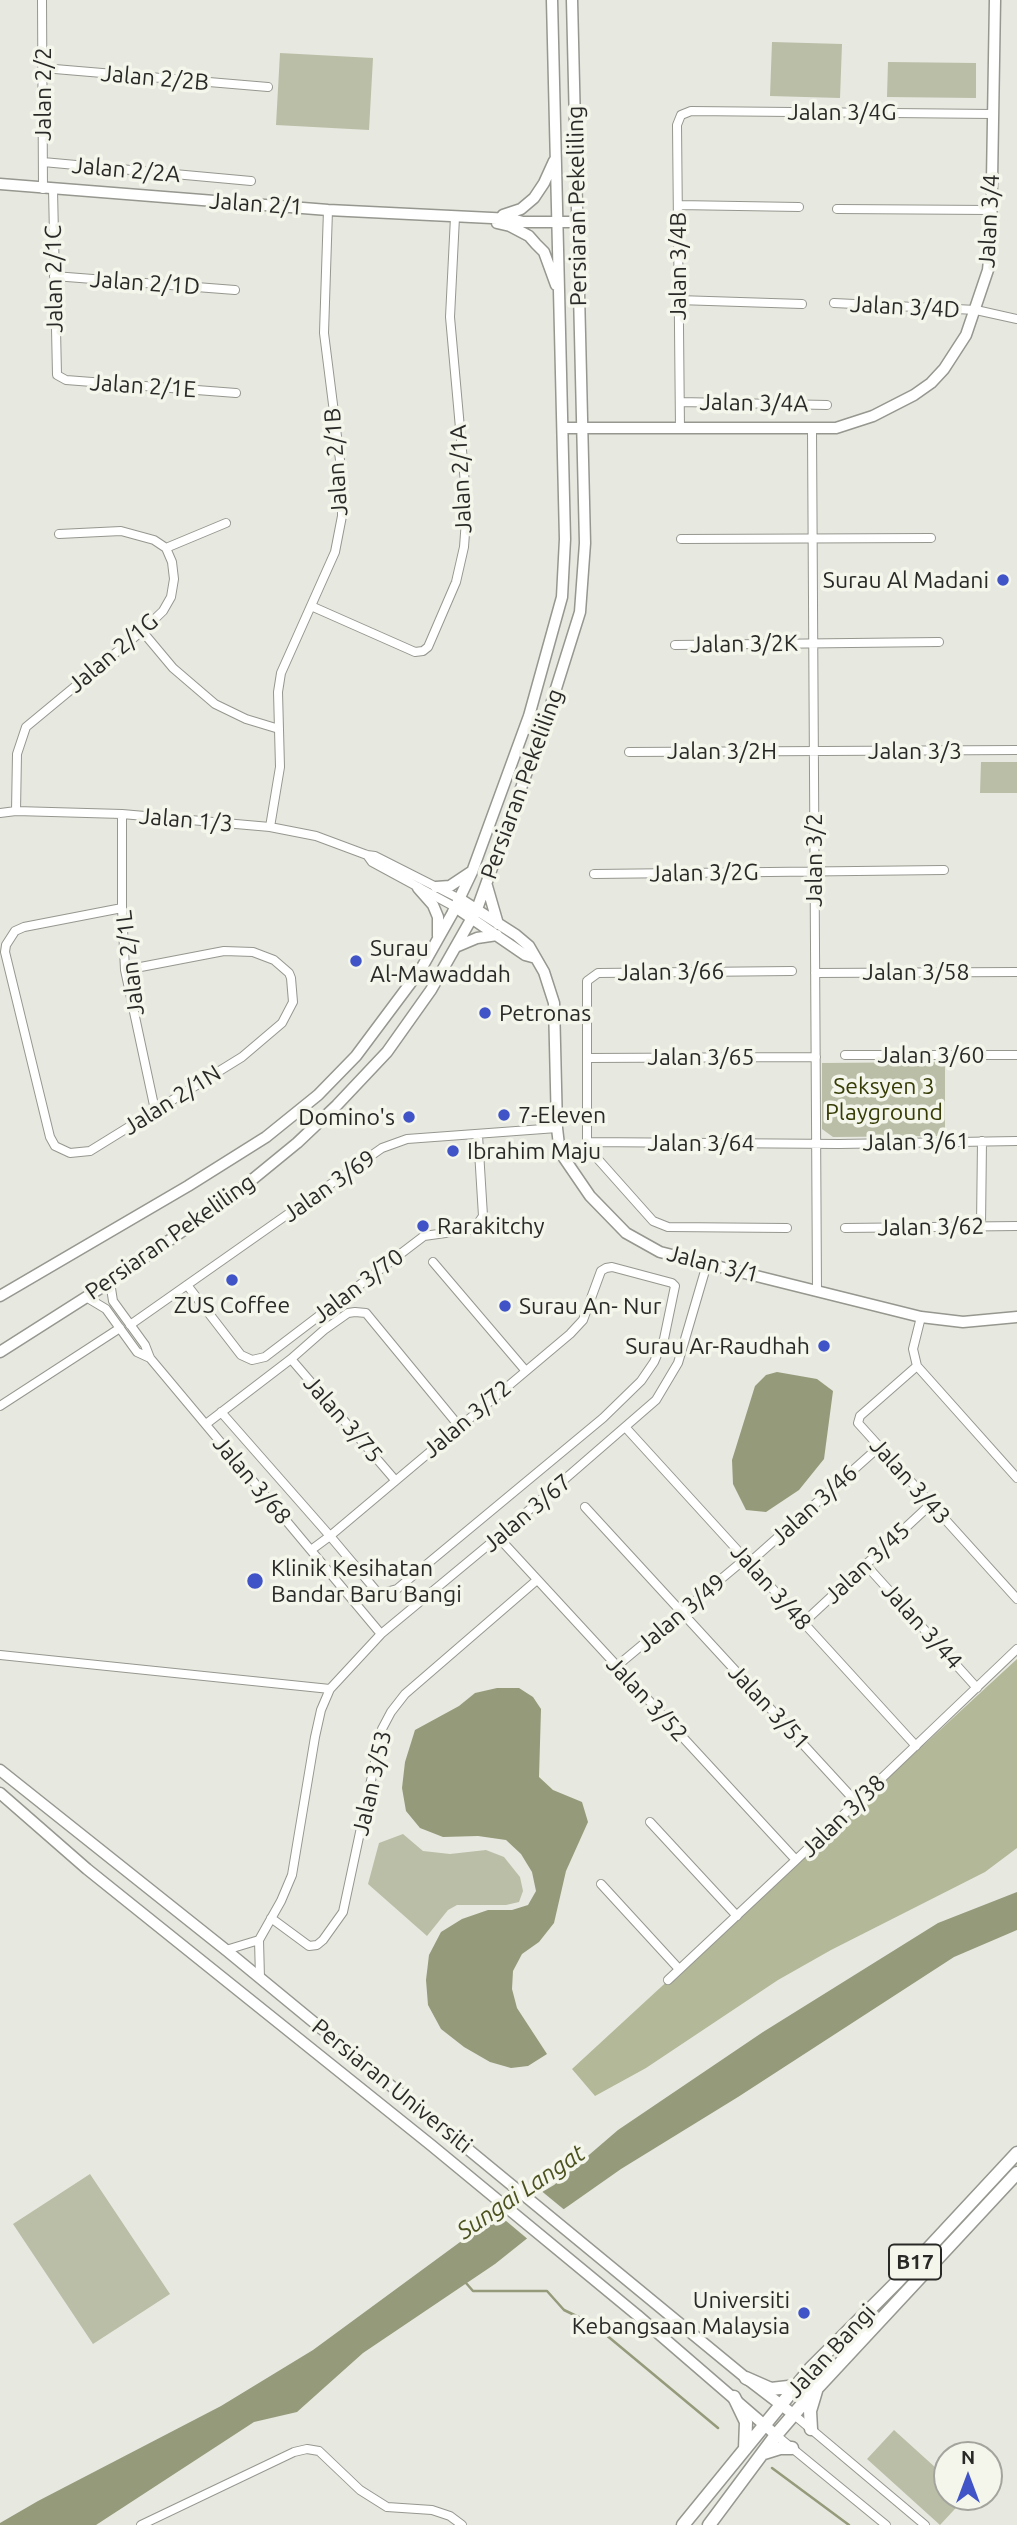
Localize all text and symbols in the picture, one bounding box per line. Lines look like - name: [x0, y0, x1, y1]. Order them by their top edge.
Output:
- street label: Jalan 2/2: [29, 47, 57, 141]
- street label: Jalan 2/2B: [100, 60, 210, 96]
- street label: Jalan 3/4G: [787, 98, 897, 126]
- street label: Persiaran Pekeliling: [561, 106, 593, 306]
- street label: Jalan 2/2A: [71, 152, 181, 188]
- street label: Jalan 3/4: [973, 173, 1005, 269]
- street label: Jalan 2/1: [208, 187, 304, 221]
- street label: Jalan 3/4B: [664, 212, 692, 320]
- street label: Jalan 2/1C: [39, 225, 69, 333]
- street label: Jalan 2/1D: [89, 265, 201, 301]
- street label: Jalan 3/4D: [849, 290, 961, 324]
- street label: Jalan 2/1E: [89, 369, 197, 403]
- street label: Jalan 3/4A: [699, 388, 809, 418]
- street label: Jalan 2/1B: [318, 407, 354, 517]
- street label: Jalan 2/1A: [444, 424, 478, 534]
- place label: Surau Al Madani: [823, 566, 989, 594]
- marker: Surau Al Madani: [995, 572, 1011, 588]
- street label: Jalan 2/1G: [62, 607, 164, 699]
- street label: Jalan 3/2K: [690, 629, 798, 659]
- street label: Persiaran Pekeliling: [475, 685, 569, 883]
- street label: Jalan 3/2H: [667, 737, 777, 765]
- street label: Jalan 3/3: [868, 737, 962, 765]
- street label: Jalan 1/3: [138, 802, 234, 838]
- street label: Jalan 3/2: [800, 813, 828, 907]
- street label: Jalan 3/2G: [649, 858, 759, 888]
- street label: Jalan 2/1L: [110, 909, 150, 1017]
- place label: Surau Al-Mawaddah: [370, 934, 511, 988]
- marker: Surau Al-Mawaddah: [348, 953, 364, 969]
- street label: Jalan 3/66: [617, 957, 725, 987]
- street label: Jalan 3/58: [863, 958, 969, 986]
- place label: Petronas: [499, 999, 591, 1027]
- marker: Petronas: [477, 1005, 493, 1021]
- street label: Jalan 3/60: [878, 1041, 984, 1069]
- street label: Jalan 3/65: [648, 1043, 754, 1071]
- street label: Jalan 2/1N: [118, 1059, 226, 1141]
- park label: Seksyen 3 Playground: [825, 1072, 943, 1126]
- place label: 7-Eleven: [518, 1101, 606, 1129]
- place label: Domino's: [298, 1103, 395, 1131]
- marker: 7-Eleven: [496, 1107, 512, 1123]
- marker: Domino's: [401, 1109, 417, 1125]
- street label: Jalan 3/61: [862, 1127, 970, 1157]
- street label: Jalan 3/64: [648, 1129, 754, 1157]
- place label: Ibrahim Maju: [467, 1137, 601, 1165]
- marker: Ibrahim Maju: [445, 1143, 461, 1159]
- street label: Jalan 3/69: [277, 1144, 381, 1228]
- street label: Persiaran Pekeliling: [80, 1168, 260, 1306]
- place label: Rarakitchy: [437, 1212, 545, 1240]
- street label: Jalan 3/62: [877, 1212, 985, 1242]
- marker: Rarakitchy: [415, 1218, 431, 1234]
- street label: Jalan 3/1: [664, 1239, 762, 1289]
- street label: Jalan 3/70: [307, 1243, 409, 1329]
- marker: ZUS Coffee: [224, 1272, 240, 1288]
- place label: ZUS Coffee: [174, 1291, 290, 1319]
- place label: Surau An- Nur: [519, 1292, 661, 1320]
- marker: Surau An- Nur: [497, 1298, 513, 1314]
- place label: Surau Ar-Raudhah: [625, 1332, 810, 1360]
- marker: Surau Ar-Raudhah: [816, 1338, 832, 1354]
- street label: Jalan 3/75: [298, 1370, 388, 1468]
- street label: Jalan 3/72: [417, 1374, 517, 1464]
- street label: Jalan 3/68: [207, 1430, 297, 1530]
- street label: Jalan 3/43: [864, 1432, 956, 1530]
- street label: Jalan 3/46: [765, 1459, 863, 1551]
- street label: Jalan 3/67: [477, 1468, 577, 1558]
- street label: Jalan 3/45: [819, 1516, 915, 1610]
- street label: Jalan 3/48: [725, 1538, 817, 1636]
- place label: Klinik Kesihatan Bandar Baru Bangi: [271, 1554, 462, 1608]
- street label: Jalan 3/49: [631, 1568, 731, 1658]
- marker: Klinik Kesihatan Bandar Baru Bangi: [245, 1571, 265, 1591]
- street label: Jalan 3/44: [876, 1577, 968, 1675]
- street label: Jalan 3/52: [600, 1651, 694, 1747]
- street label: Jalan 3/51: [722, 1659, 816, 1755]
- street label: Jalan 3/53: [347, 1728, 397, 1838]
- street label: Jalan 3/38: [795, 1769, 891, 1863]
- street label: Persiaran Universiti: [306, 2013, 478, 2159]
- water label: Sungai Langat: [451, 2139, 591, 2245]
- road number: B17: [889, 2244, 941, 2280]
- place label: Universiti Kebangsaan Malaysia: [572, 2286, 790, 2340]
- street label: Jalan Bangi: [781, 2299, 881, 2403]
- marker: Universiti Kebangsaan Malaysia: [796, 2305, 812, 2321]
- north arrow: [933, 2441, 1003, 2511]
- text: N: [961, 2446, 975, 2468]

